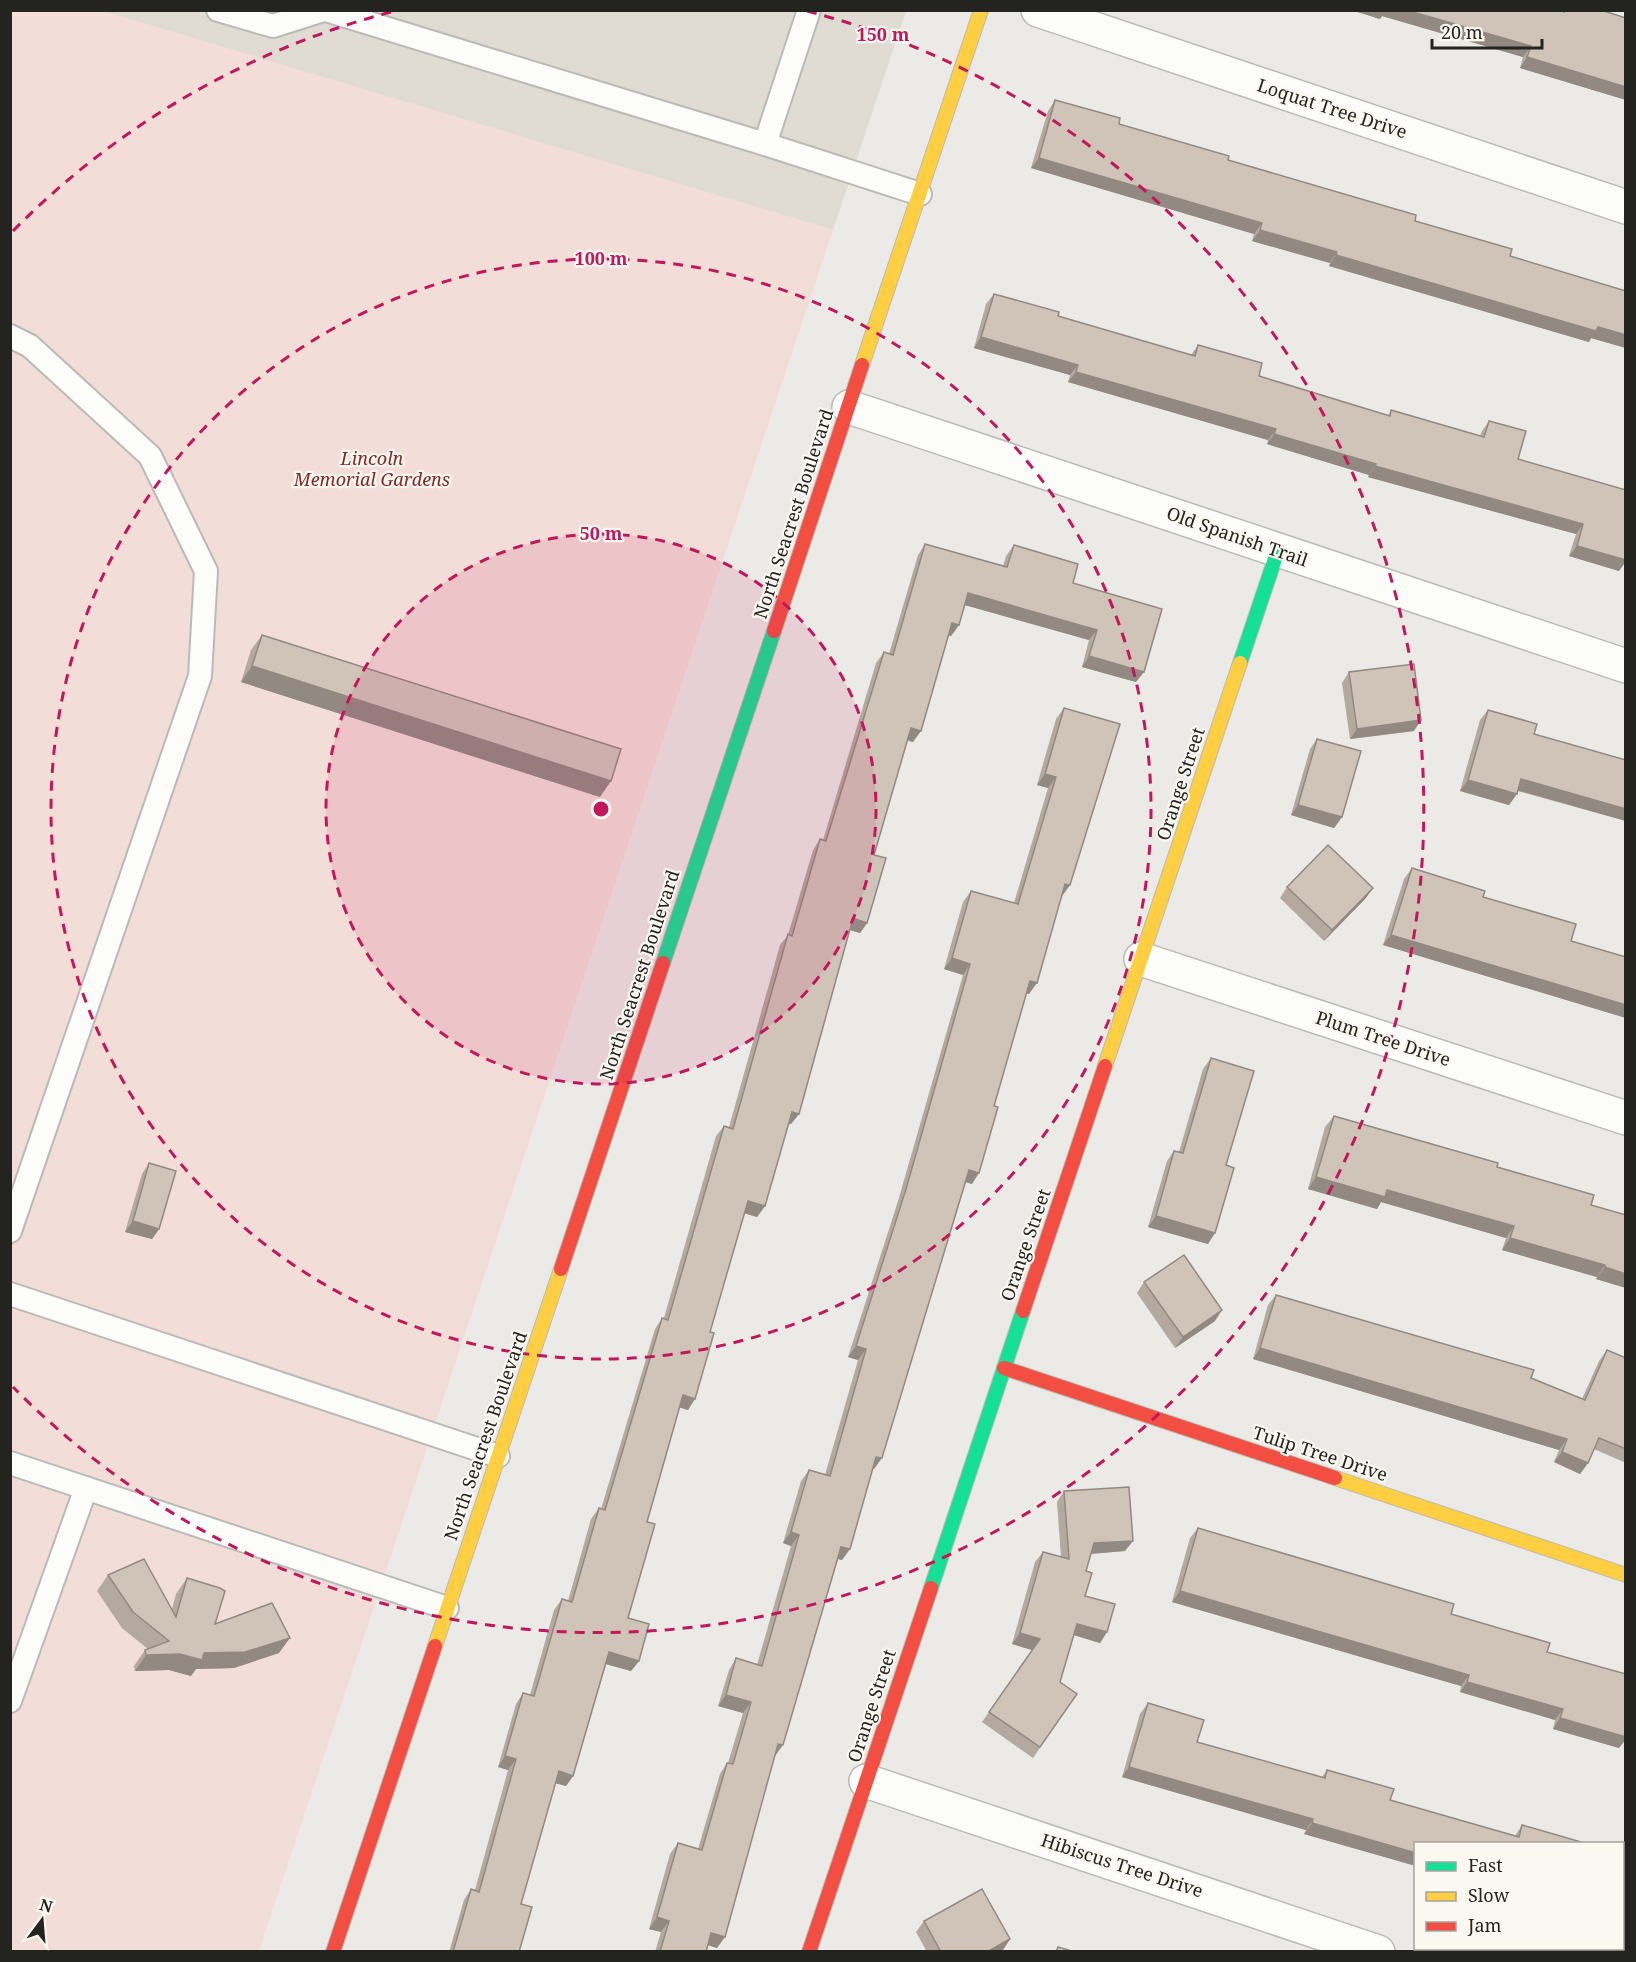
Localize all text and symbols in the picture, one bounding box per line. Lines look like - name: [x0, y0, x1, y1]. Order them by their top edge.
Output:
- scale bar: [1432, 12, 1542, 50]
- text: 20 m: [1441, 20, 1483, 44]
- text: 150 m: [857, 22, 910, 46]
- street label: Loquat Tree Drive: [1254, 73, 1410, 144]
- text: 100 m: [575, 246, 628, 270]
- street label: North Seacrest Boulevard: [748, 406, 838, 622]
- park label: Lincoln Memorial Gardens: [293, 446, 450, 491]
- street label: Old Spanish Trail: [1164, 501, 1312, 572]
- text: 50 m: [580, 521, 623, 545]
- street label: Orange Street: [1150, 724, 1210, 843]
- centre of rings: [591, 799, 611, 819]
- street label: North Seacrest Boulevard: [594, 867, 684, 1083]
- street label: Plum Tree Drive: [1313, 1005, 1454, 1071]
- street label: Orange Street: [995, 1185, 1056, 1304]
- street label: North Seacrest Boulevard: [438, 1328, 532, 1543]
- street label: Tulip Tree Drive: [1250, 1420, 1391, 1486]
- street label: Orange Street: [841, 1646, 901, 1765]
- street label: Hibiscus Tree Drive: [1038, 1828, 1206, 1903]
- legend: [1414, 1842, 1624, 1950]
- text: Fast: [1468, 1853, 1503, 1877]
- text: Slow: [1468, 1883, 1510, 1907]
- north arrow: [12, 1890, 72, 1950]
- text: N: [37, 1893, 56, 1918]
- text: Jam: [1467, 1913, 1502, 1937]

